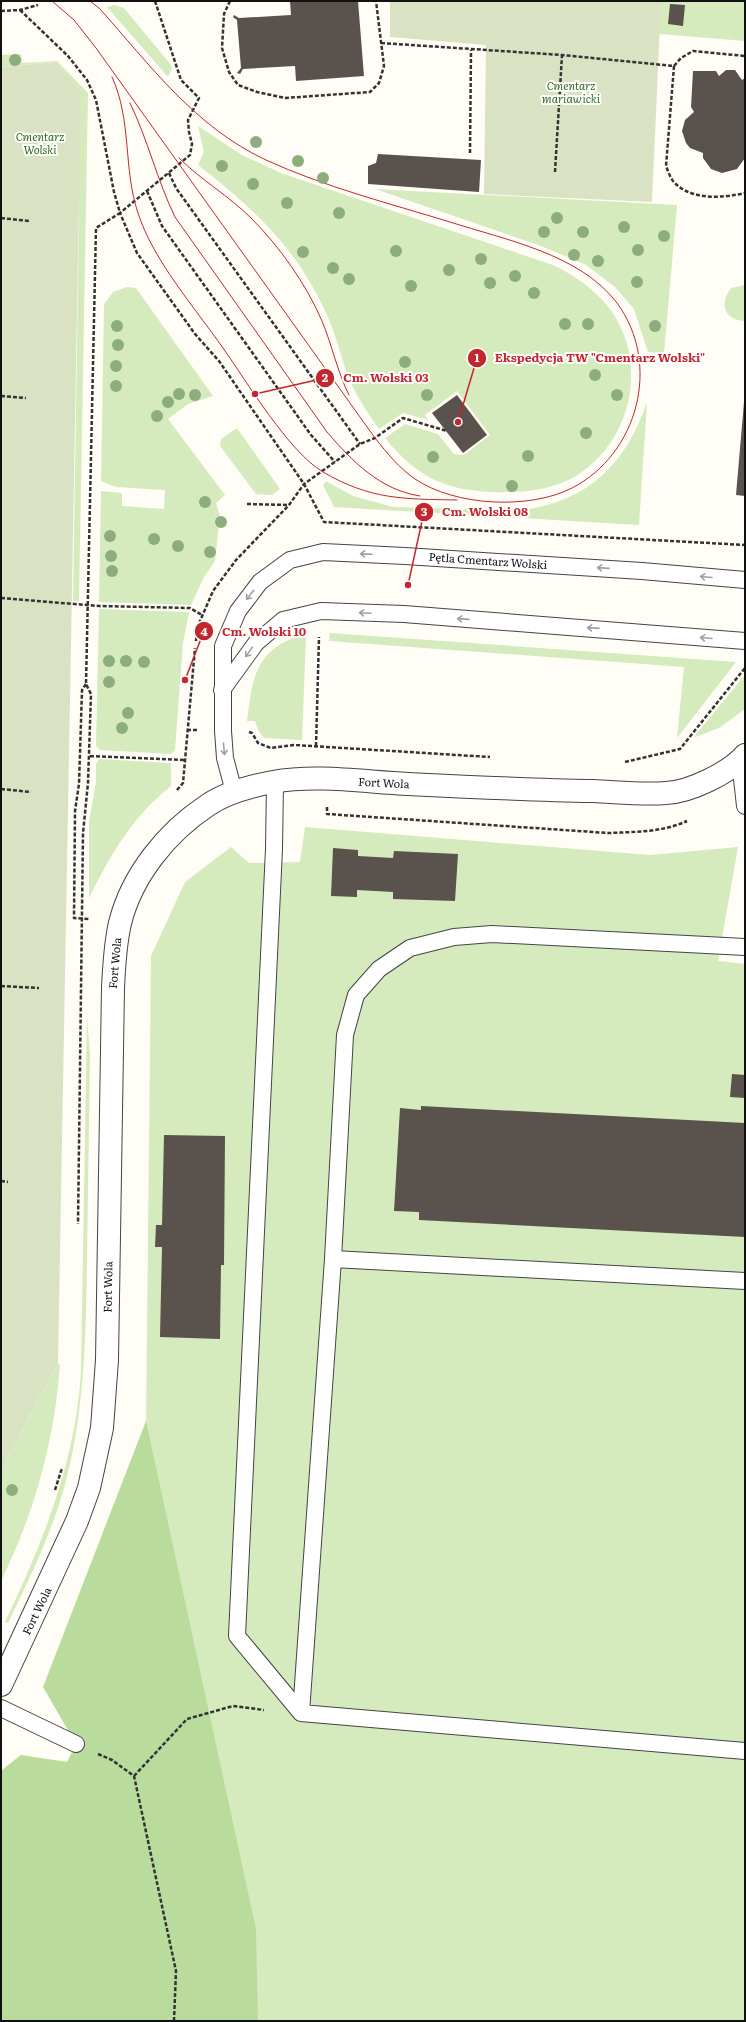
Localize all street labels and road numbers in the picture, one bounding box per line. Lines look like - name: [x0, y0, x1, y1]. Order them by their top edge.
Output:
- street label: Pętla Cmentarz Wolski: [428, 548, 548, 572]
- street label: Fort Wola: [358, 773, 410, 791]
- street label: Fort Wola: [104, 937, 124, 989]
- street label: Fort Wola: [99, 1261, 115, 1313]
- street label: Fort Wola: [18, 1584, 55, 1637]

